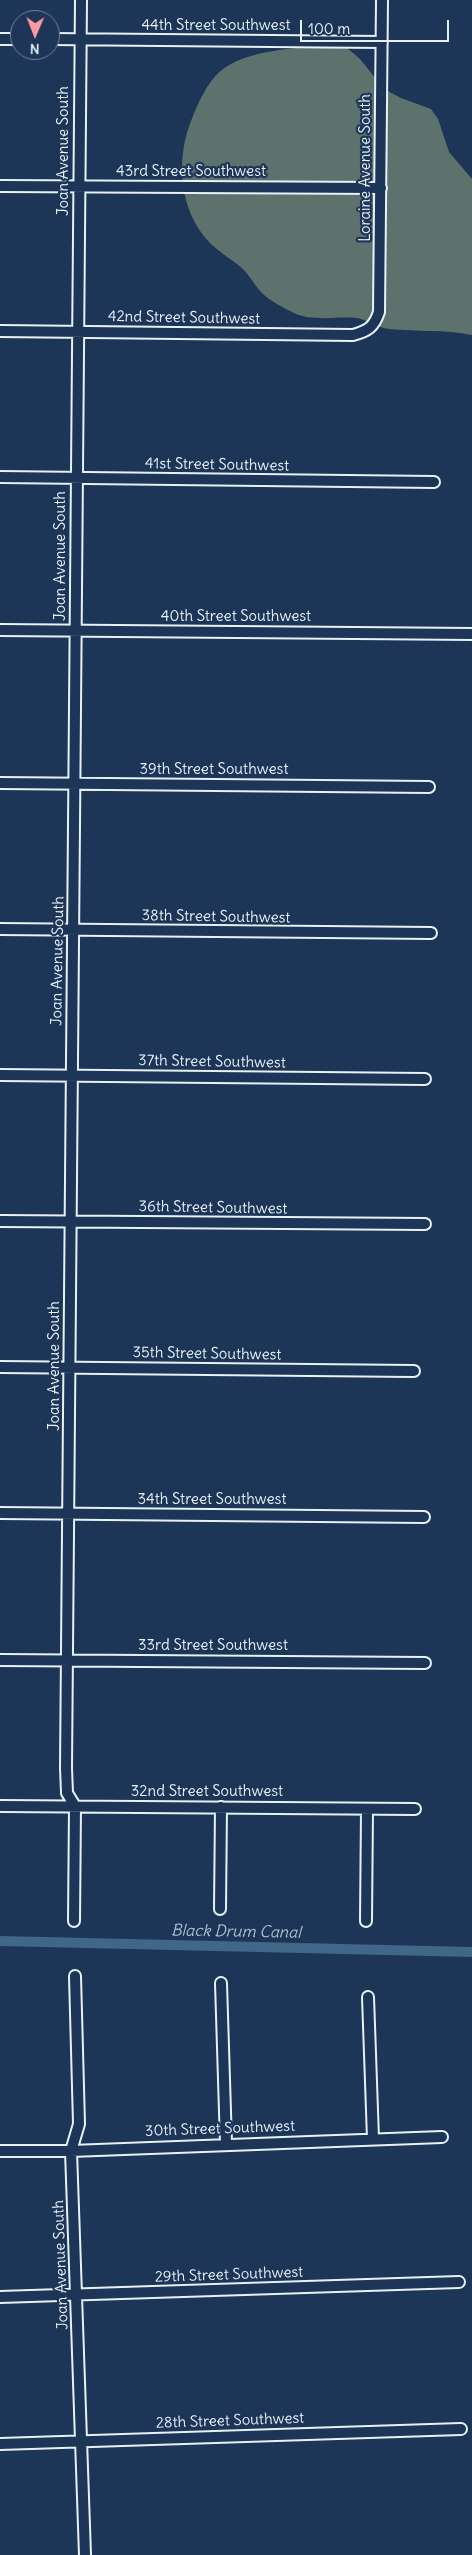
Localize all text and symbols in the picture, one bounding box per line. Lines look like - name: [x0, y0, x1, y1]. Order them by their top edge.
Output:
- north arrow: [10, 10, 60, 60]
- scale bar: [302, 10, 451, 42]
- street label: 44th Street Southwest: [141, 17, 291, 35]
- text: 100 m: [308, 19, 350, 38]
- text: N: [30, 40, 40, 58]
- street label: Joan Avenue South: [55, 86, 73, 216]
- street label: Loraine Avenue South: [357, 94, 375, 242]
- street label: 43rd Street Southwest: [116, 163, 266, 181]
- street label: 42nd Street Southwest: [108, 308, 260, 328]
- street label: 41st Street Southwest: [145, 455, 289, 475]
- street label: Joan Avenue South: [52, 491, 70, 621]
- street label: 40th Street Southwest: [161, 608, 311, 626]
- street label: 39th Street Southwest: [140, 761, 288, 779]
- street label: Joan Avenue South: [48, 896, 68, 1026]
- street label: 38th Street Southwest: [141, 907, 291, 927]
- street label: 37th Street Southwest: [138, 1052, 286, 1072]
- street label: 36th Street Southwest: [138, 1198, 288, 1218]
- street label: Joan Avenue South: [46, 1301, 64, 1431]
- street label: 35th Street Southwest: [132, 1344, 282, 1364]
- street label: 34th Street Southwest: [138, 1491, 286, 1509]
- street label: 33rd Street Southwest: [138, 1637, 288, 1655]
- street label: 32nd Street Southwest: [131, 1783, 283, 1801]
- water label: Black Drum Canal: [171, 1921, 301, 1943]
- street label: 30th Street Southwest: [145, 2117, 295, 2141]
- street label: Joan Avenue South: [50, 2200, 72, 2330]
- street label: 29th Street Southwest: [154, 2263, 304, 2287]
- street label: 28th Street Southwest: [155, 2409, 305, 2433]

